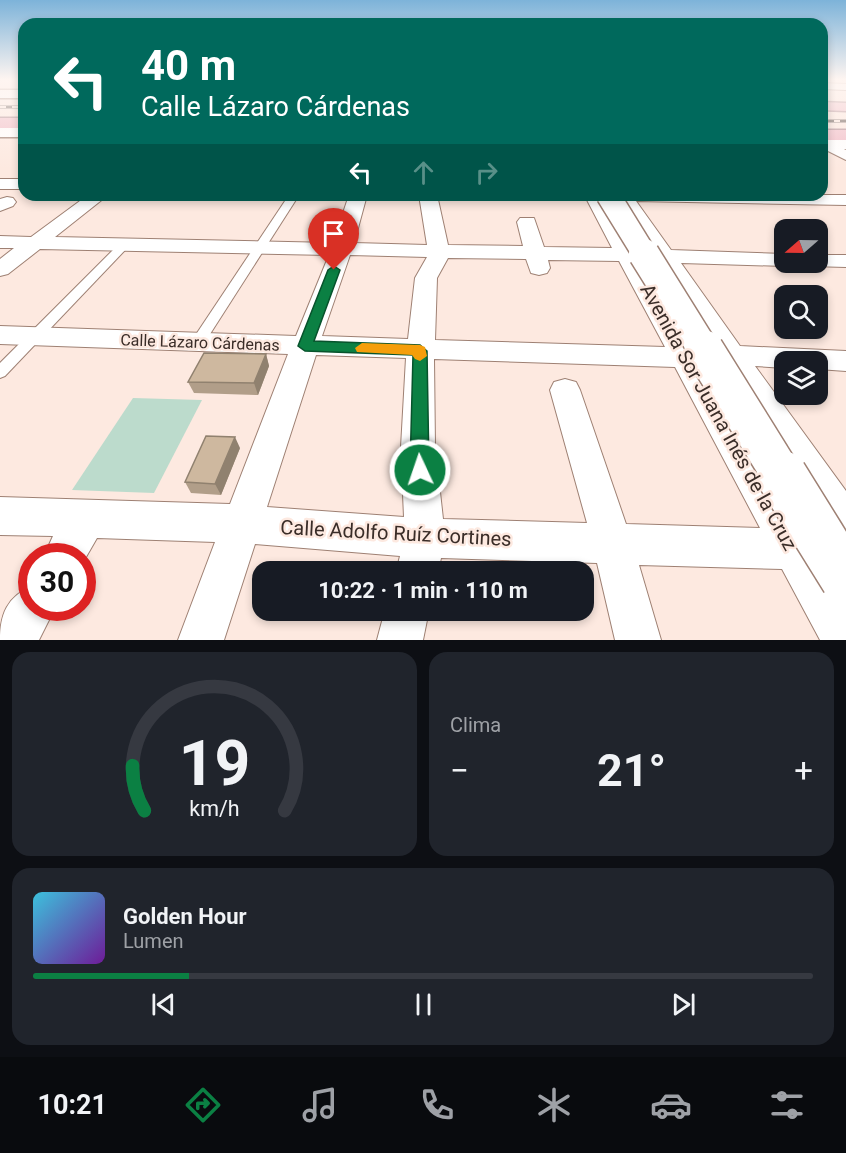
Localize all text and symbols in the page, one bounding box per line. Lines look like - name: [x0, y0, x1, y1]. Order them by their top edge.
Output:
- text: 40 m: [141, 41, 236, 90]
- icon: left: [42, 42, 120, 120]
- text: Calle Lázaro Cárdenas: [141, 91, 410, 123]
- icon: left: [344, 156, 377, 189]
- icon: ahead: [407, 156, 440, 189]
- icon: right: [470, 156, 503, 189]
- pin: [308, 208, 359, 270]
- icon: arrive: [317, 217, 350, 250]
- north arrow: [774, 219, 828, 273]
- map controls: [774, 219, 828, 405]
- street label: Avenida Sor Juana Inés de la Cruz: [635, 279, 803, 555]
- button: search: [774, 285, 828, 339]
- street label: Calle Lázaro Cárdenas: [120, 330, 280, 355]
- button: layers: [774, 351, 828, 405]
- position arrow: [388, 438, 452, 502]
- street label: Calle Adolfo Ruíz Cortines: [280, 515, 512, 551]
- speed limit sign: 30: [18, 543, 96, 621]
- text: 10:22 · 1 min · 110 m: [318, 578, 528, 603]
- text: Clima: [450, 713, 501, 737]
- text: 19: [179, 727, 250, 800]
- text: 21°: [597, 744, 666, 797]
- text: −: [450, 751, 469, 790]
- text: +: [794, 751, 813, 790]
- text: km/h: [189, 796, 240, 821]
- text: Golden Hour: [123, 904, 247, 929]
- text: Lumen: [123, 929, 184, 953]
- icon: previous: [147, 988, 180, 1021]
- icon: pause: [407, 988, 440, 1021]
- icon: next: [667, 988, 700, 1021]
- icon: directions: [182, 1084, 224, 1126]
- icon: music: [299, 1084, 341, 1126]
- icon: phone: [416, 1084, 458, 1126]
- icon: climate: [533, 1084, 575, 1126]
- icon: car: [650, 1084, 692, 1126]
- icon: filters: [766, 1084, 808, 1126]
- text: 10:21: [37, 1089, 107, 1121]

